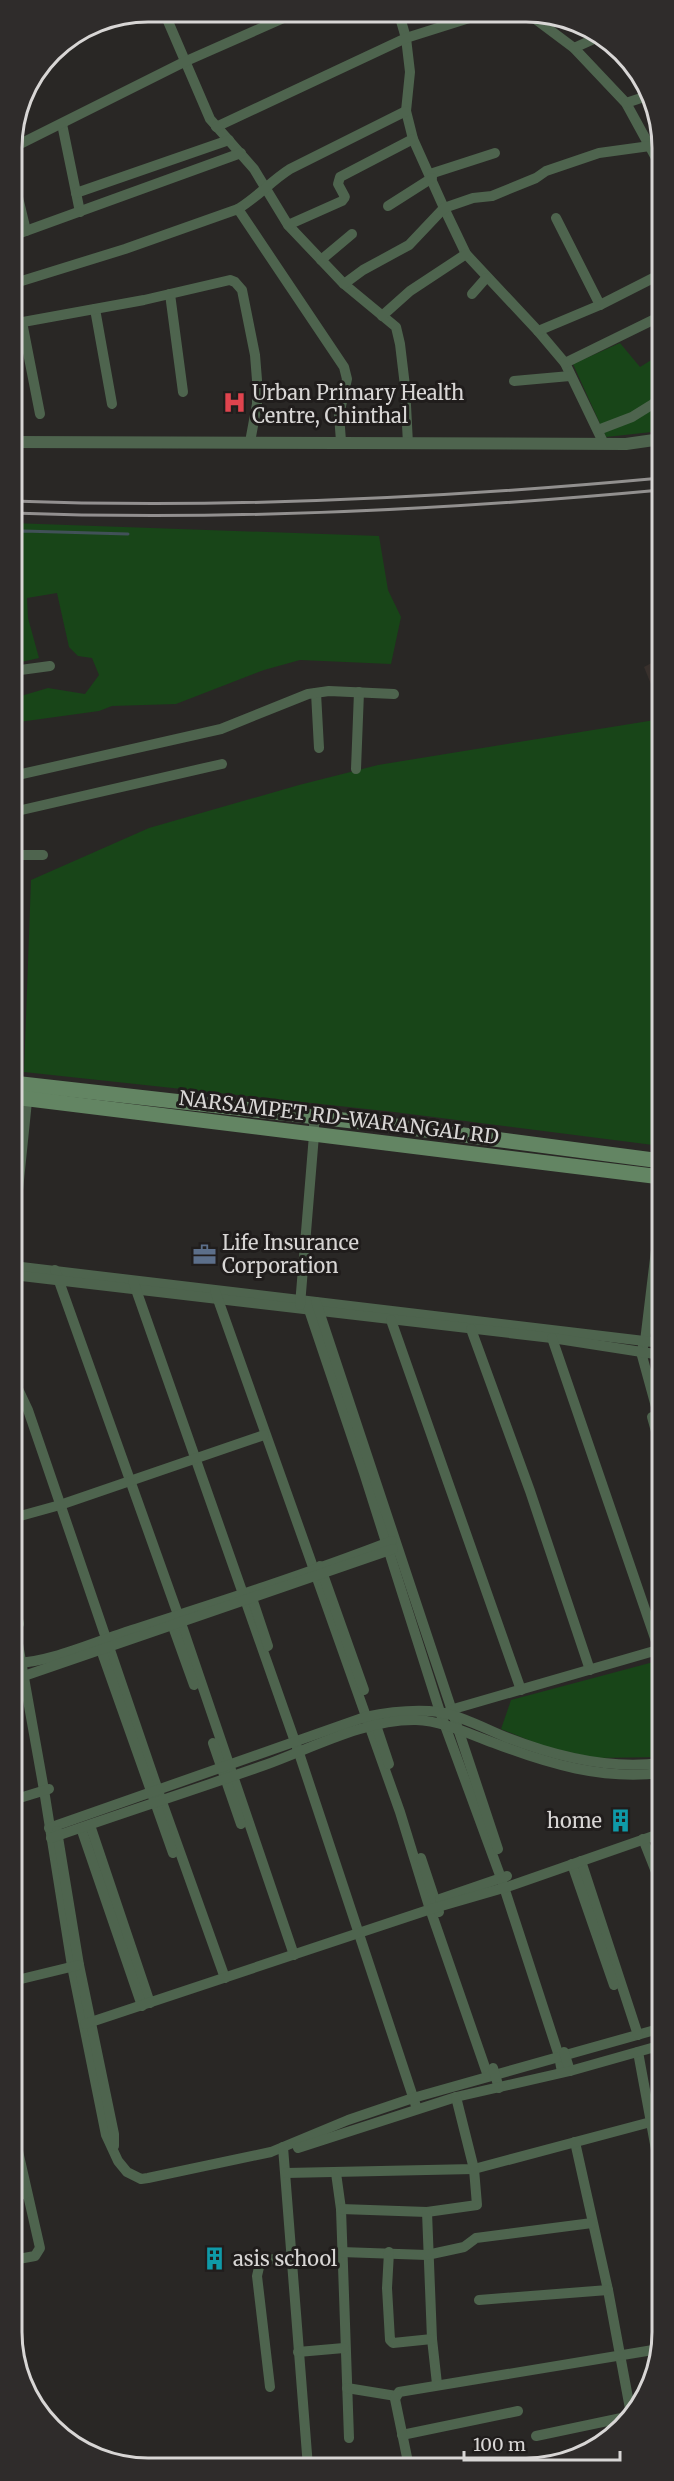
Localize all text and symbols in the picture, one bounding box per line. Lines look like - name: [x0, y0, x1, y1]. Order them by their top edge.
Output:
- place label: Urban Primary Health Centre, Chinthal: [252, 380, 464, 428]
- hospital icon: Urban Primary Health Centre, Chinthal: [221, 390, 247, 416]
- street label: NARSAMPET RD-WARANGAL RD: [178, 1085, 500, 1149]
- place label: Life Insurance Corporation: [222, 1230, 359, 1278]
- office icon: Life Insurance Corporation: [191, 1241, 217, 1267]
- building icon: home: [607, 1807, 633, 1833]
- place label: home: [547, 1808, 602, 1833]
- building icon: asis school: [202, 2245, 228, 2271]
- place label: asis school: [233, 2246, 337, 2271]
- scale bar: [464, 2424, 620, 2462]
- text: 100 m: [473, 2433, 526, 2456]

